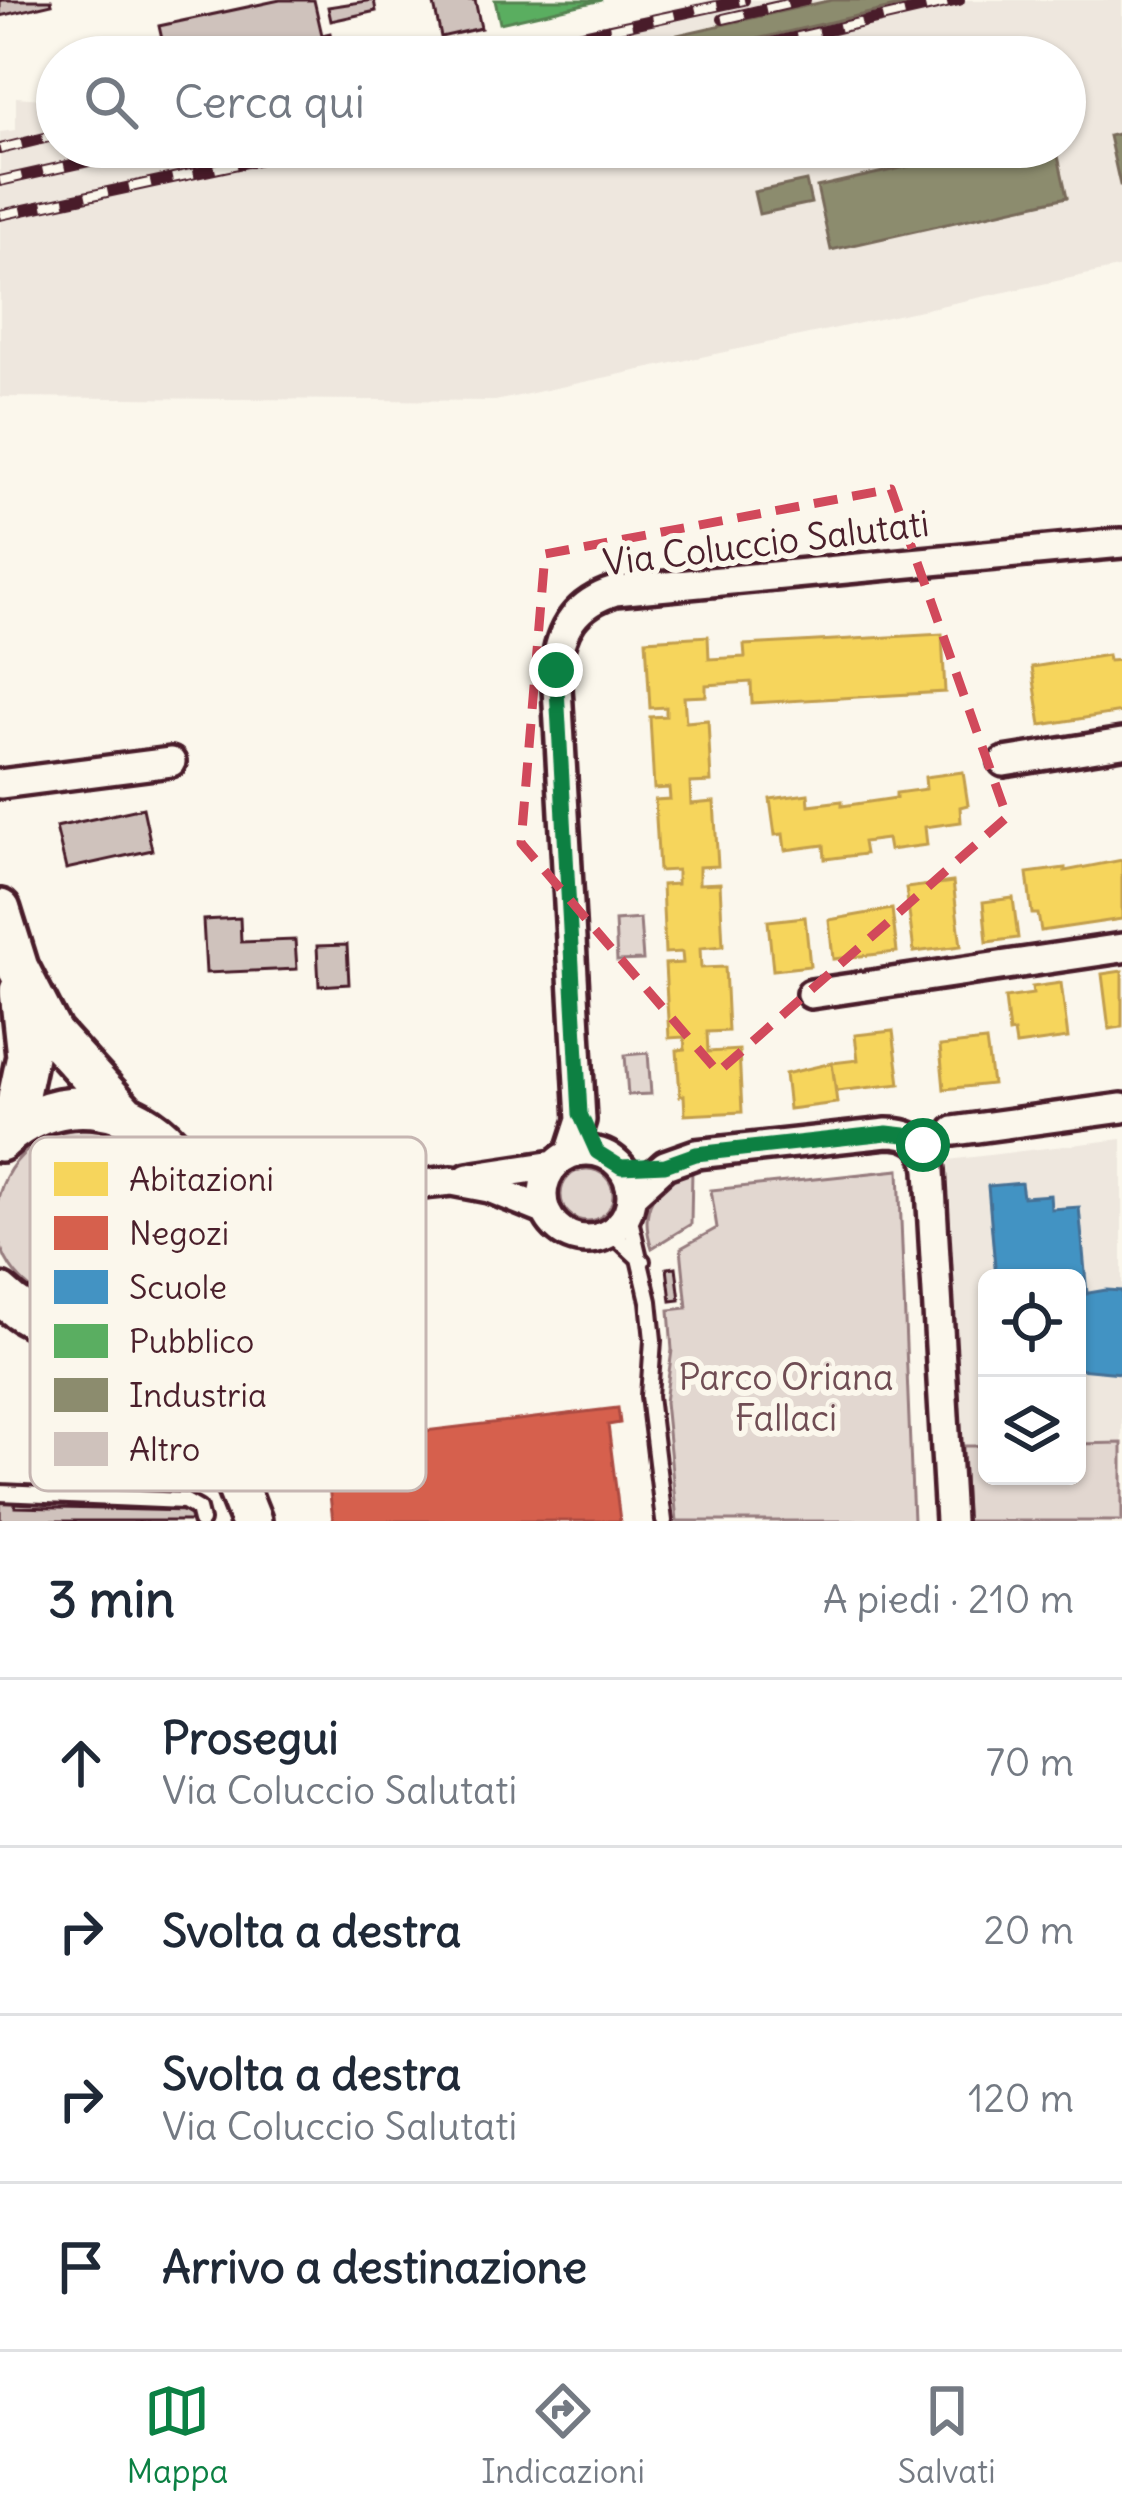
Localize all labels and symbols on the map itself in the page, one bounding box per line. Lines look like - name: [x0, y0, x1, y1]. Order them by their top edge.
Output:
- street label: Via Coluccio Salutati: [601, 501, 931, 585]
- route end: [529, 643, 583, 697]
- route start: [896, 1118, 950, 1172]
- legend: [30, 1137, 426, 1491]
- text: Abitazioni: [129, 1158, 274, 1200]
- text: Negozi: [129, 1212, 229, 1254]
- text: Scuole: [129, 1266, 227, 1308]
- text: Pubblico: [129, 1320, 254, 1362]
- park label: Parco Oriana Fallaci: [678, 1355, 894, 1441]
- text: Industria: [129, 1374, 267, 1416]
- text: Altro: [129, 1428, 200, 1470]

